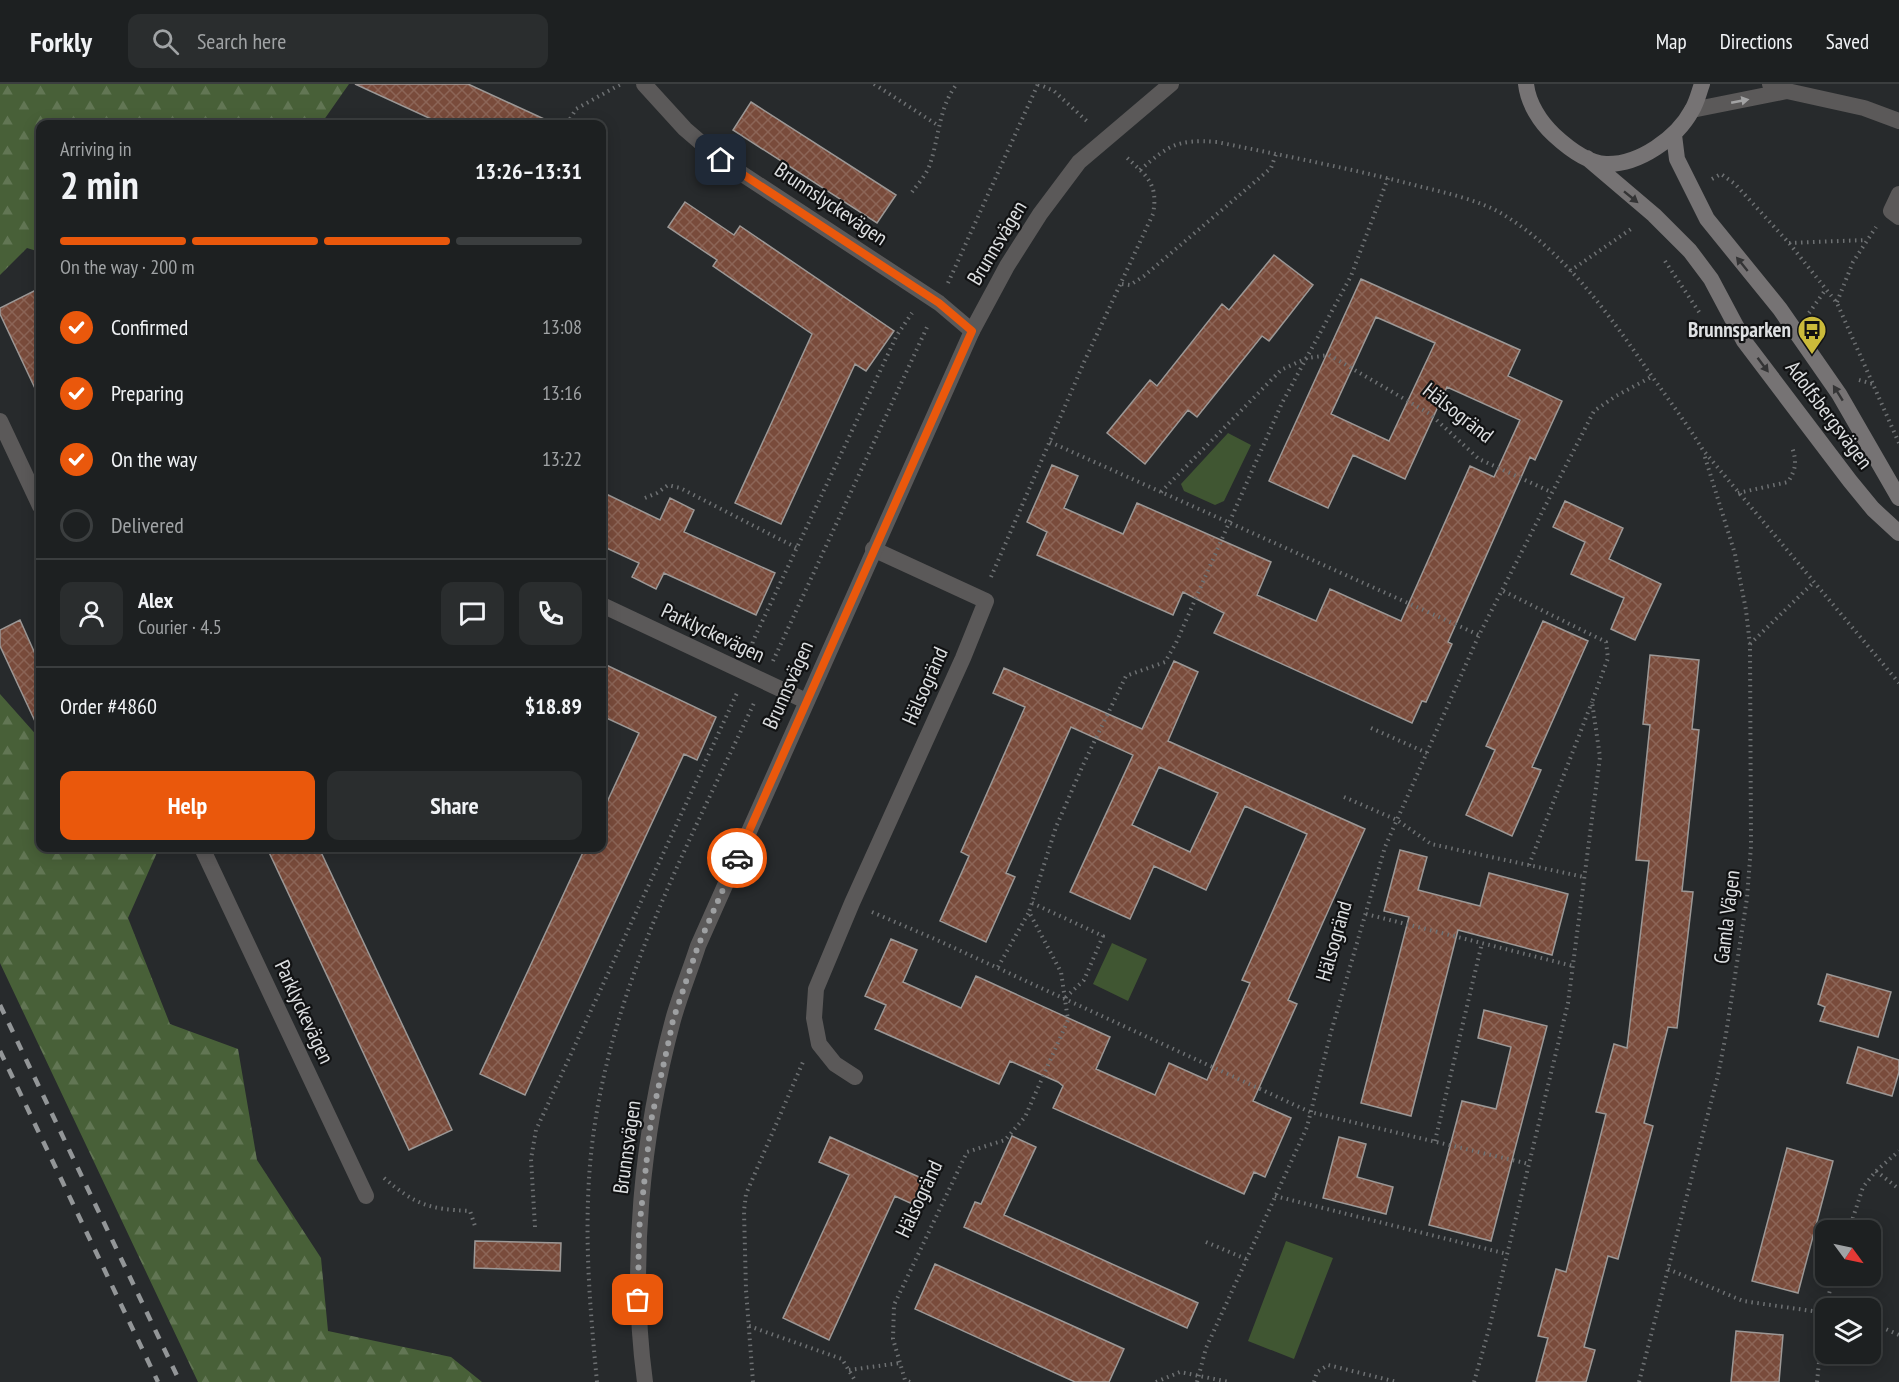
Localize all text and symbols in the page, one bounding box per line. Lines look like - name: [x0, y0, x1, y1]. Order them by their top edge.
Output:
- search box: [128, 14, 548, 68]
- text: Forkly: [30, 23, 92, 60]
- icon: search: [149, 25, 182, 58]
- text: Search here: [197, 27, 286, 55]
- text: Map: [1656, 28, 1687, 55]
- text: Directions: [1720, 28, 1793, 55]
- text: Saved: [1826, 28, 1869, 55]
- one-way arrow: [1730, 96, 1749, 105]
- pin: [695, 134, 746, 185]
- text: Arriving in: [60, 136, 132, 162]
- icon: home: [704, 143, 737, 176]
- street label: Brunnslyckevägen: [770, 156, 893, 251]
- text: 13:26–13:31: [475, 157, 582, 185]
- text: 2 min: [60, 159, 139, 210]
- one-way arrow: [1623, 190, 1639, 203]
- street label: Brunnsvägen: [961, 196, 1032, 290]
- text: On the way · 200 m: [60, 254, 195, 280]
- one-way arrow: [1736, 256, 1749, 272]
- icon: check: [60, 311, 93, 344]
- text: Confirmed: [111, 313, 188, 341]
- text: 13:08: [542, 314, 582, 340]
- bus stop icon: Brunnsparken: [1796, 314, 1828, 356]
- place label: Brunnsparken: [1688, 316, 1791, 343]
- street label: Adolfsbergsvägen: [1780, 355, 1879, 474]
- one-way arrow: [1757, 357, 1769, 373]
- icon: check: [60, 377, 93, 410]
- street label: Hälsogränd: [1418, 377, 1499, 449]
- text: Preparing: [111, 379, 184, 407]
- text: 13:16: [542, 380, 582, 406]
- one-way arrow: [1833, 385, 1844, 401]
- icon: check: [60, 443, 93, 476]
- text: On the way: [111, 445, 197, 473]
- text: 13:22: [542, 446, 582, 472]
- text: Delivered: [111, 511, 184, 539]
- button: person: [60, 582, 123, 645]
- button: chat: [441, 582, 504, 645]
- button: phone: [519, 582, 582, 645]
- text: Alex: [138, 586, 173, 614]
- street label: Parklyckevägen: [657, 597, 769, 668]
- text: Courier · 4.5: [138, 614, 222, 640]
- street label: Brunnsvägen: [756, 636, 819, 733]
- street label: Hälsogränd: [895, 643, 954, 729]
- text: Order #4860: [60, 692, 157, 720]
- text: $18.89: [525, 692, 582, 720]
- button: Help: [60, 771, 315, 840]
- button: Share: [327, 771, 582, 840]
- courier: [707, 828, 767, 888]
- icon: car: [721, 842, 754, 875]
- street label: Gamla Vägen: [1707, 869, 1746, 965]
- street label: Hälsogränd: [1309, 898, 1358, 984]
- street label: Parklyckevägen: [269, 956, 340, 1068]
- street label: Brunnsvägen: [607, 1099, 646, 1195]
- street label: Hälsogränd: [889, 1156, 948, 1242]
- north arrow: [1815, 1220, 1881, 1286]
- map controls: [1815, 1220, 1881, 1364]
- pin: [612, 1274, 663, 1325]
- icon: bag: [621, 1283, 654, 1316]
- button: layers: [1815, 1298, 1881, 1364]

